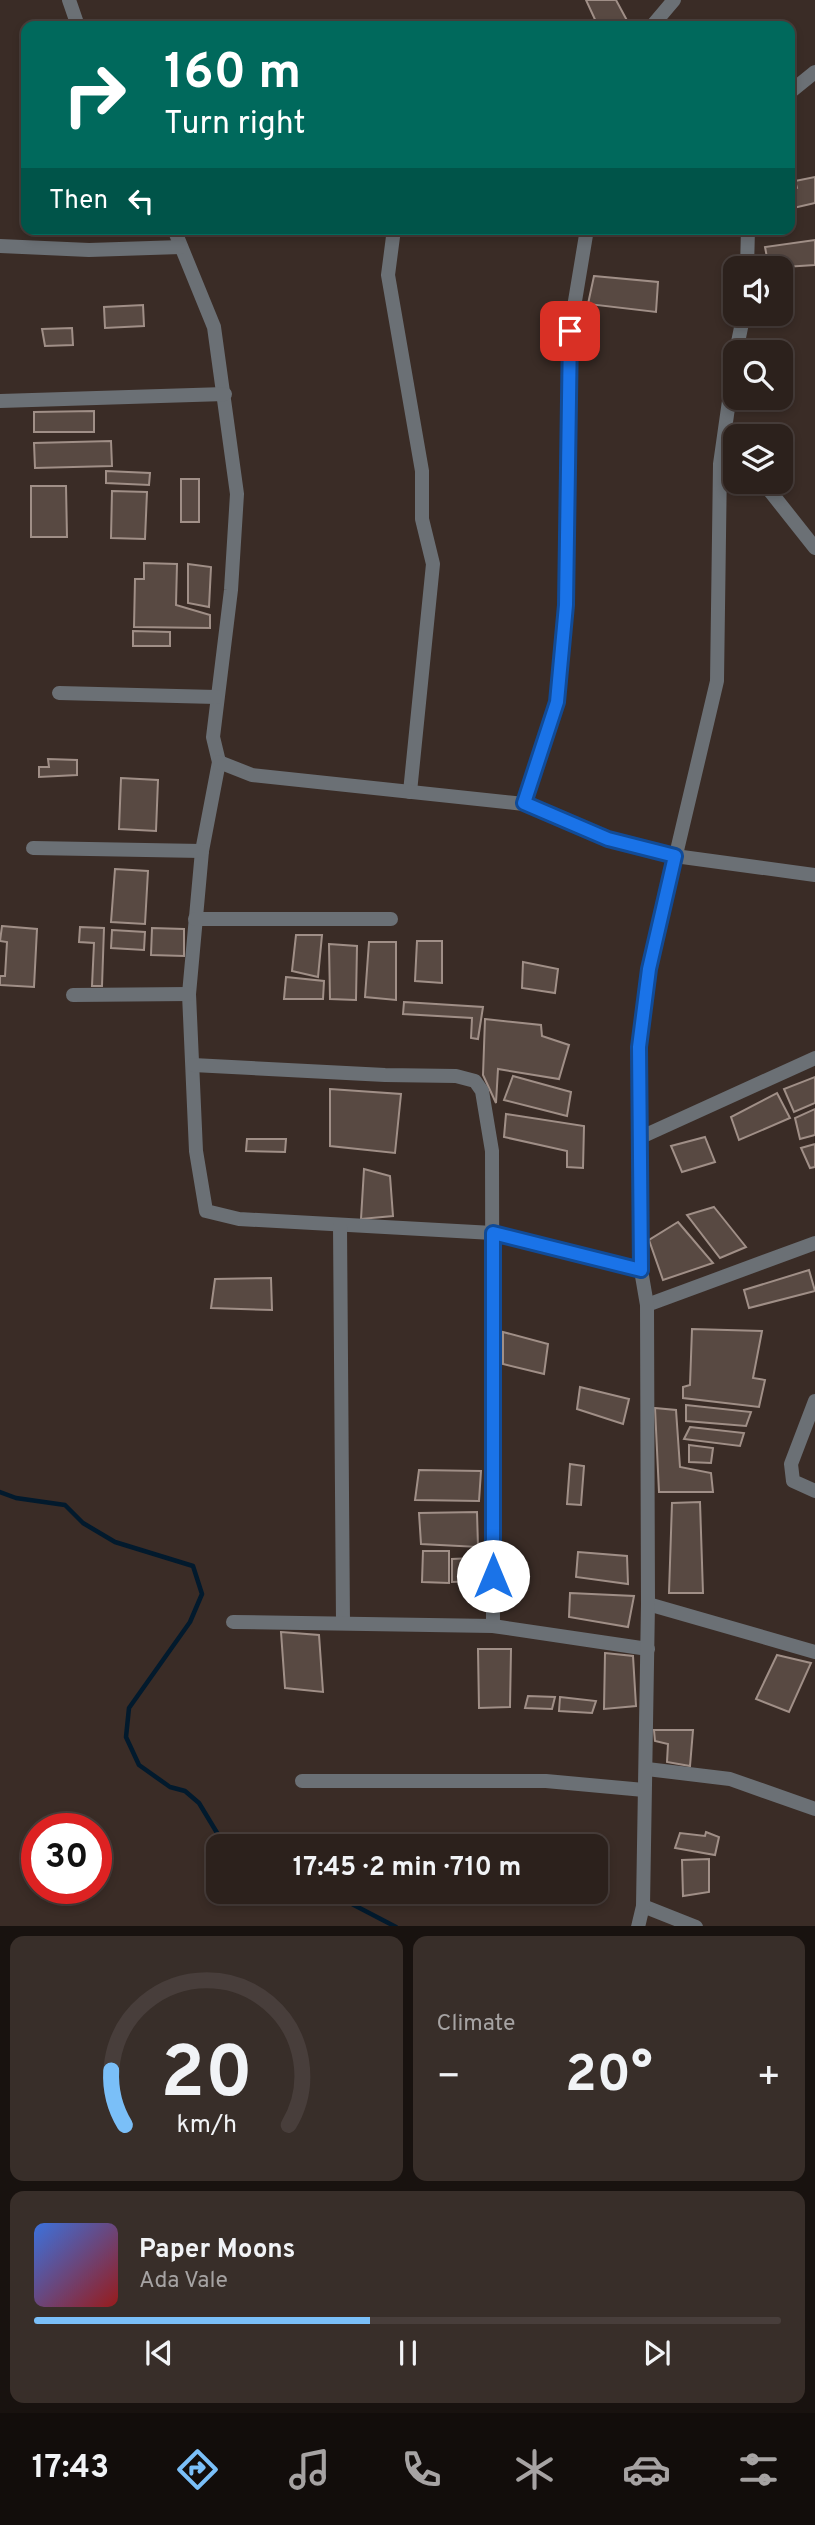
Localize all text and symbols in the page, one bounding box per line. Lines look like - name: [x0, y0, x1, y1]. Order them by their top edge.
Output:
- text: 160 m: [164, 44, 301, 106]
- icon: right: [49, 49, 140, 140]
- text: Turn right: [164, 105, 306, 145]
- icon: left: [122, 182, 160, 220]
- text: Then: [49, 185, 108, 218]
- map controls: [723, 256, 793, 494]
- button: sound: [723, 256, 793, 326]
- pin: [540, 301, 600, 361]
- icon: arrive: [551, 312, 589, 350]
- button: search: [723, 340, 793, 410]
- button: layers: [723, 424, 793, 494]
- position arrow: [456, 1539, 530, 1613]
- speed limit sign: 30: [21, 1813, 112, 1904]
- text: 17:45 · 2 min · 710 m: [293, 1852, 521, 1885]
- text: Climate: [437, 2010, 515, 2039]
- text: 20: [160, 2031, 252, 2123]
- text: 20°: [565, 2044, 653, 2110]
- text: −: [437, 2054, 461, 2103]
- text: +: [756, 2054, 781, 2103]
- text: km/h: [176, 2109, 237, 2141]
- text: Paper Moons: [139, 2234, 295, 2267]
- text: Ada Vale: [139, 2267, 228, 2296]
- icon: previous: [140, 2334, 178, 2372]
- icon: pause: [389, 2334, 427, 2372]
- icon: next: [638, 2334, 676, 2372]
- icon: directions: [173, 2445, 222, 2494]
- icon: music: [285, 2445, 334, 2494]
- icon: phone: [397, 2445, 446, 2494]
- icon: climate: [510, 2445, 559, 2494]
- icon: car: [622, 2445, 671, 2494]
- icon: filters: [734, 2445, 783, 2494]
- text: 17:43: [32, 2449, 109, 2489]

